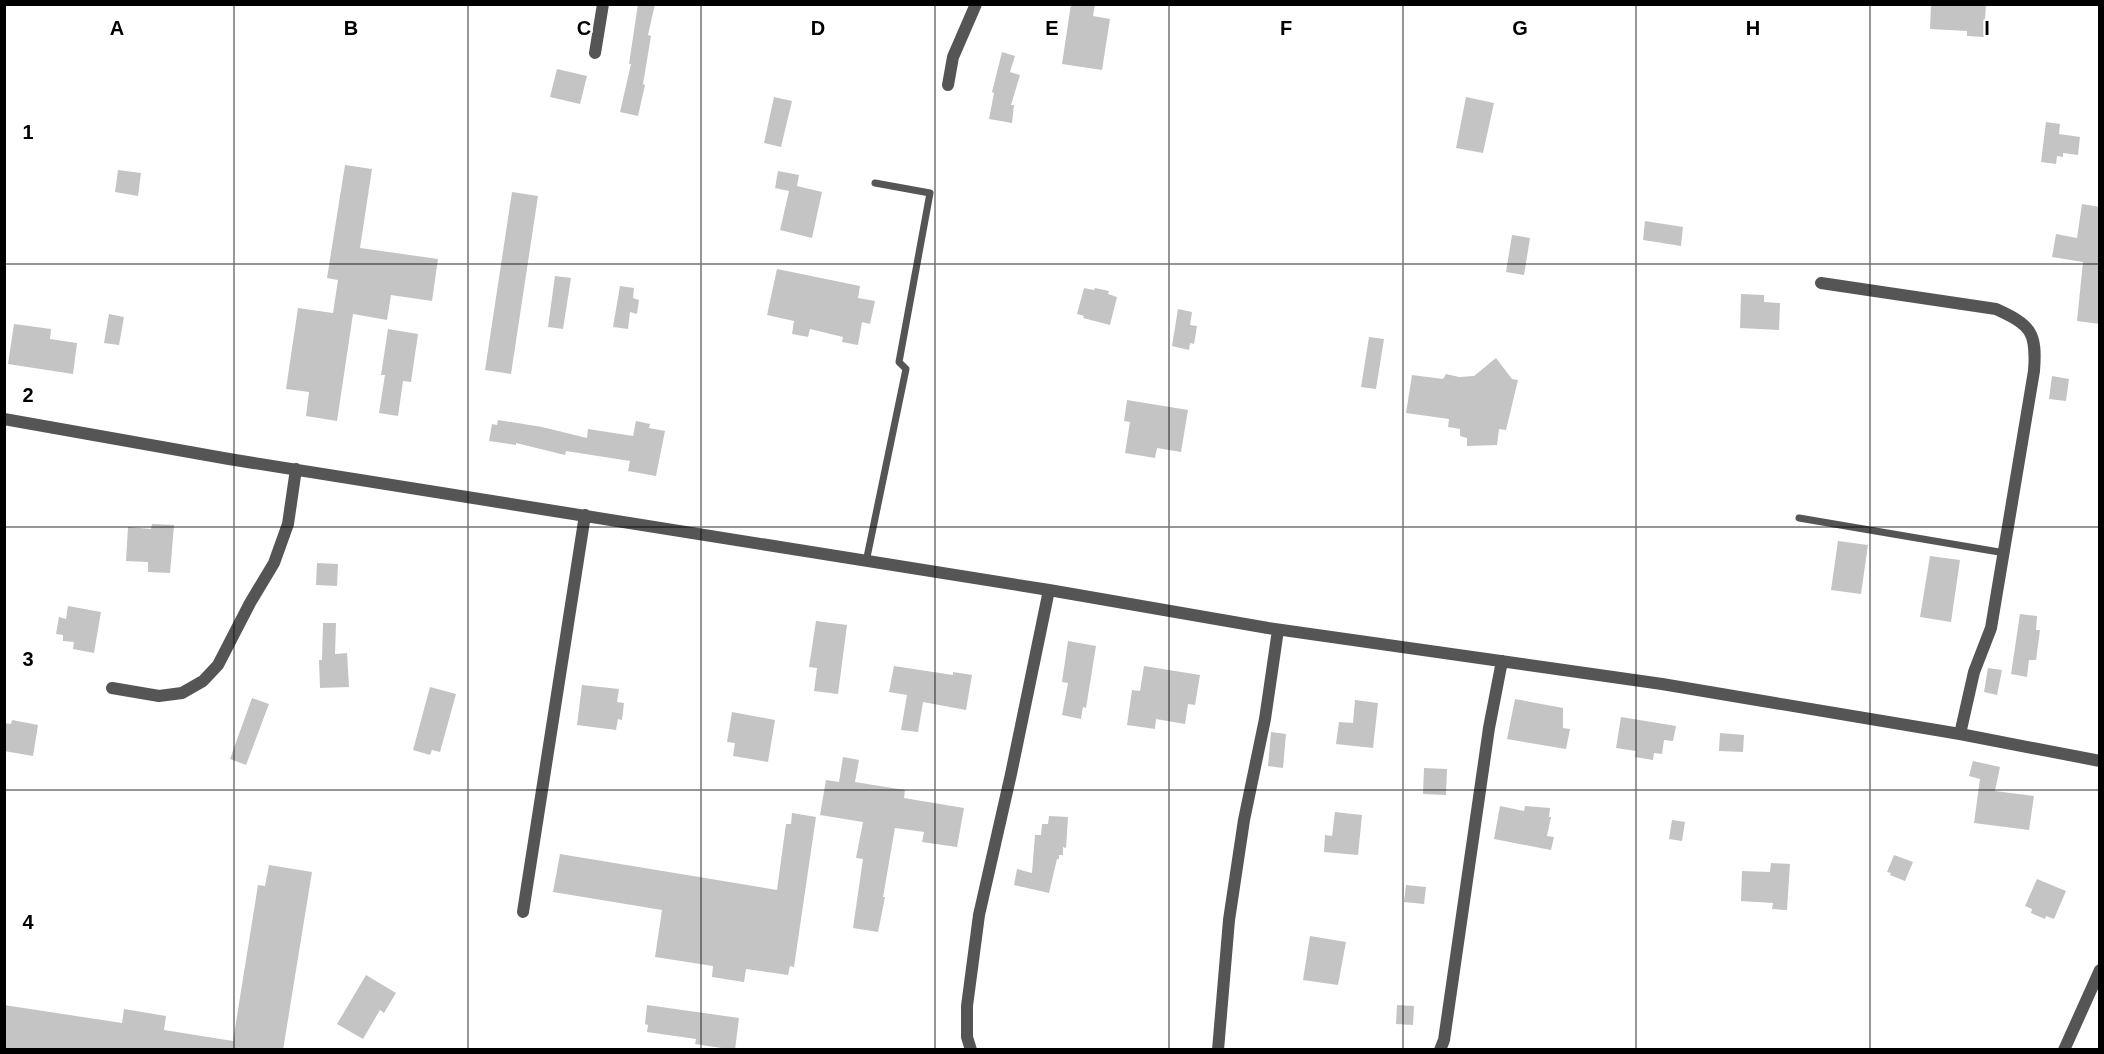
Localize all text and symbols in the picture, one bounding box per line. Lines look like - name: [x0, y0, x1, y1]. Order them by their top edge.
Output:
- text: A: [110, 17, 124, 39]
- text: B: [344, 17, 358, 39]
- text: C: [577, 17, 591, 39]
- text: D: [811, 17, 825, 39]
- text: E: [1045, 17, 1059, 39]
- text: F: [1280, 17, 1292, 39]
- text: G: [1512, 17, 1528, 39]
- text: H: [1746, 17, 1760, 39]
- text: I: [1984, 17, 1990, 39]
- text: 1: [22, 121, 34, 143]
- text: 2: [22, 384, 34, 406]
- text: 3: [22, 648, 34, 670]
- text: 4: [22, 911, 34, 933]

